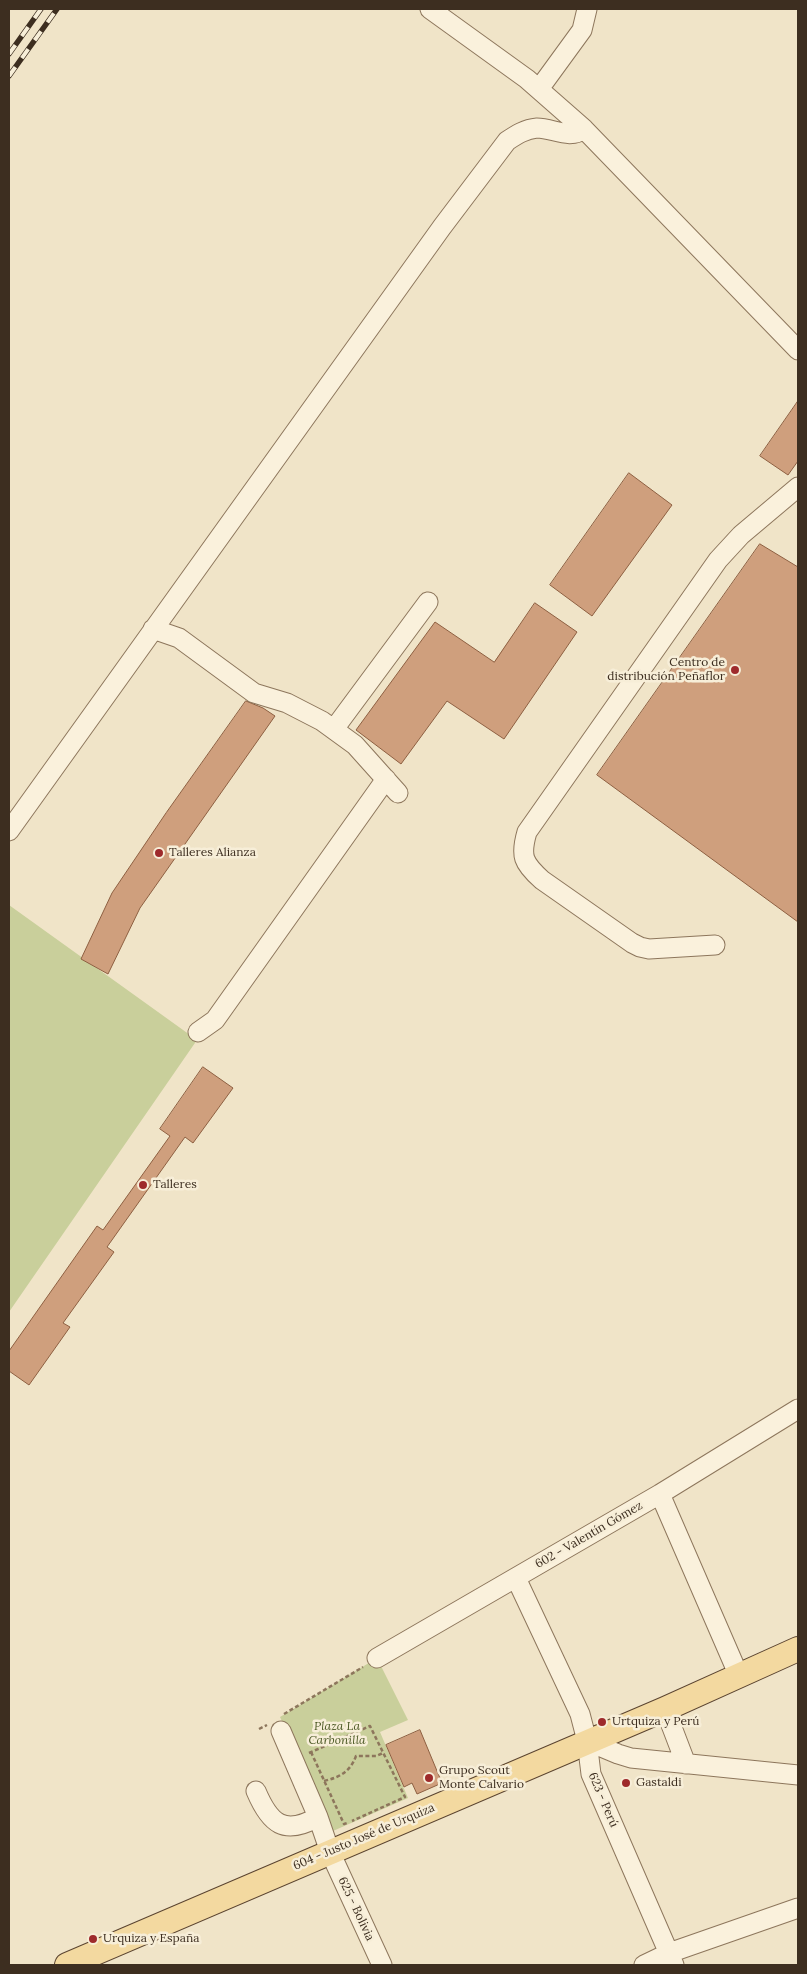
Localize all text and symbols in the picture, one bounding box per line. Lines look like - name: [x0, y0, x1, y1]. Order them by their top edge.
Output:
- place label: Centro de distribución Peñaflor: [607, 656, 725, 684]
- marker: Centro de distribución Peñaflor: [729, 664, 741, 676]
- place label: Talleres Alianza: [169, 846, 256, 860]
- marker: Talleres Alianza: [153, 847, 165, 859]
- place label: Talleres: [153, 1178, 197, 1192]
- marker: Talleres: [137, 1179, 149, 1191]
- street label: 602 - Valentín Gómez: [533, 1498, 645, 1572]
- place label: Urtquiza y Perú: [612, 1715, 699, 1729]
- marker: Urtquiza y Perú: [596, 1716, 608, 1728]
- park label: Plaza La Carbonilla: [308, 1720, 366, 1748]
- place label: Grupo Scout Monte Calvario: [439, 1764, 524, 1792]
- street label: 623 - Perú: [585, 1770, 621, 1830]
- marker: Grupo Scout Monte Calvario: [423, 1772, 435, 1784]
- place label: Gastaldi: [636, 1776, 682, 1790]
- marker: Gastaldi: [620, 1777, 632, 1789]
- street label: 604 - Justo José de Urquiza: [291, 1801, 437, 1873]
- street label: 625 - Bolivia: [335, 1875, 377, 1943]
- place label: Urquiza y España: [103, 1932, 199, 1946]
- marker: Urquiza y España: [87, 1933, 99, 1945]

